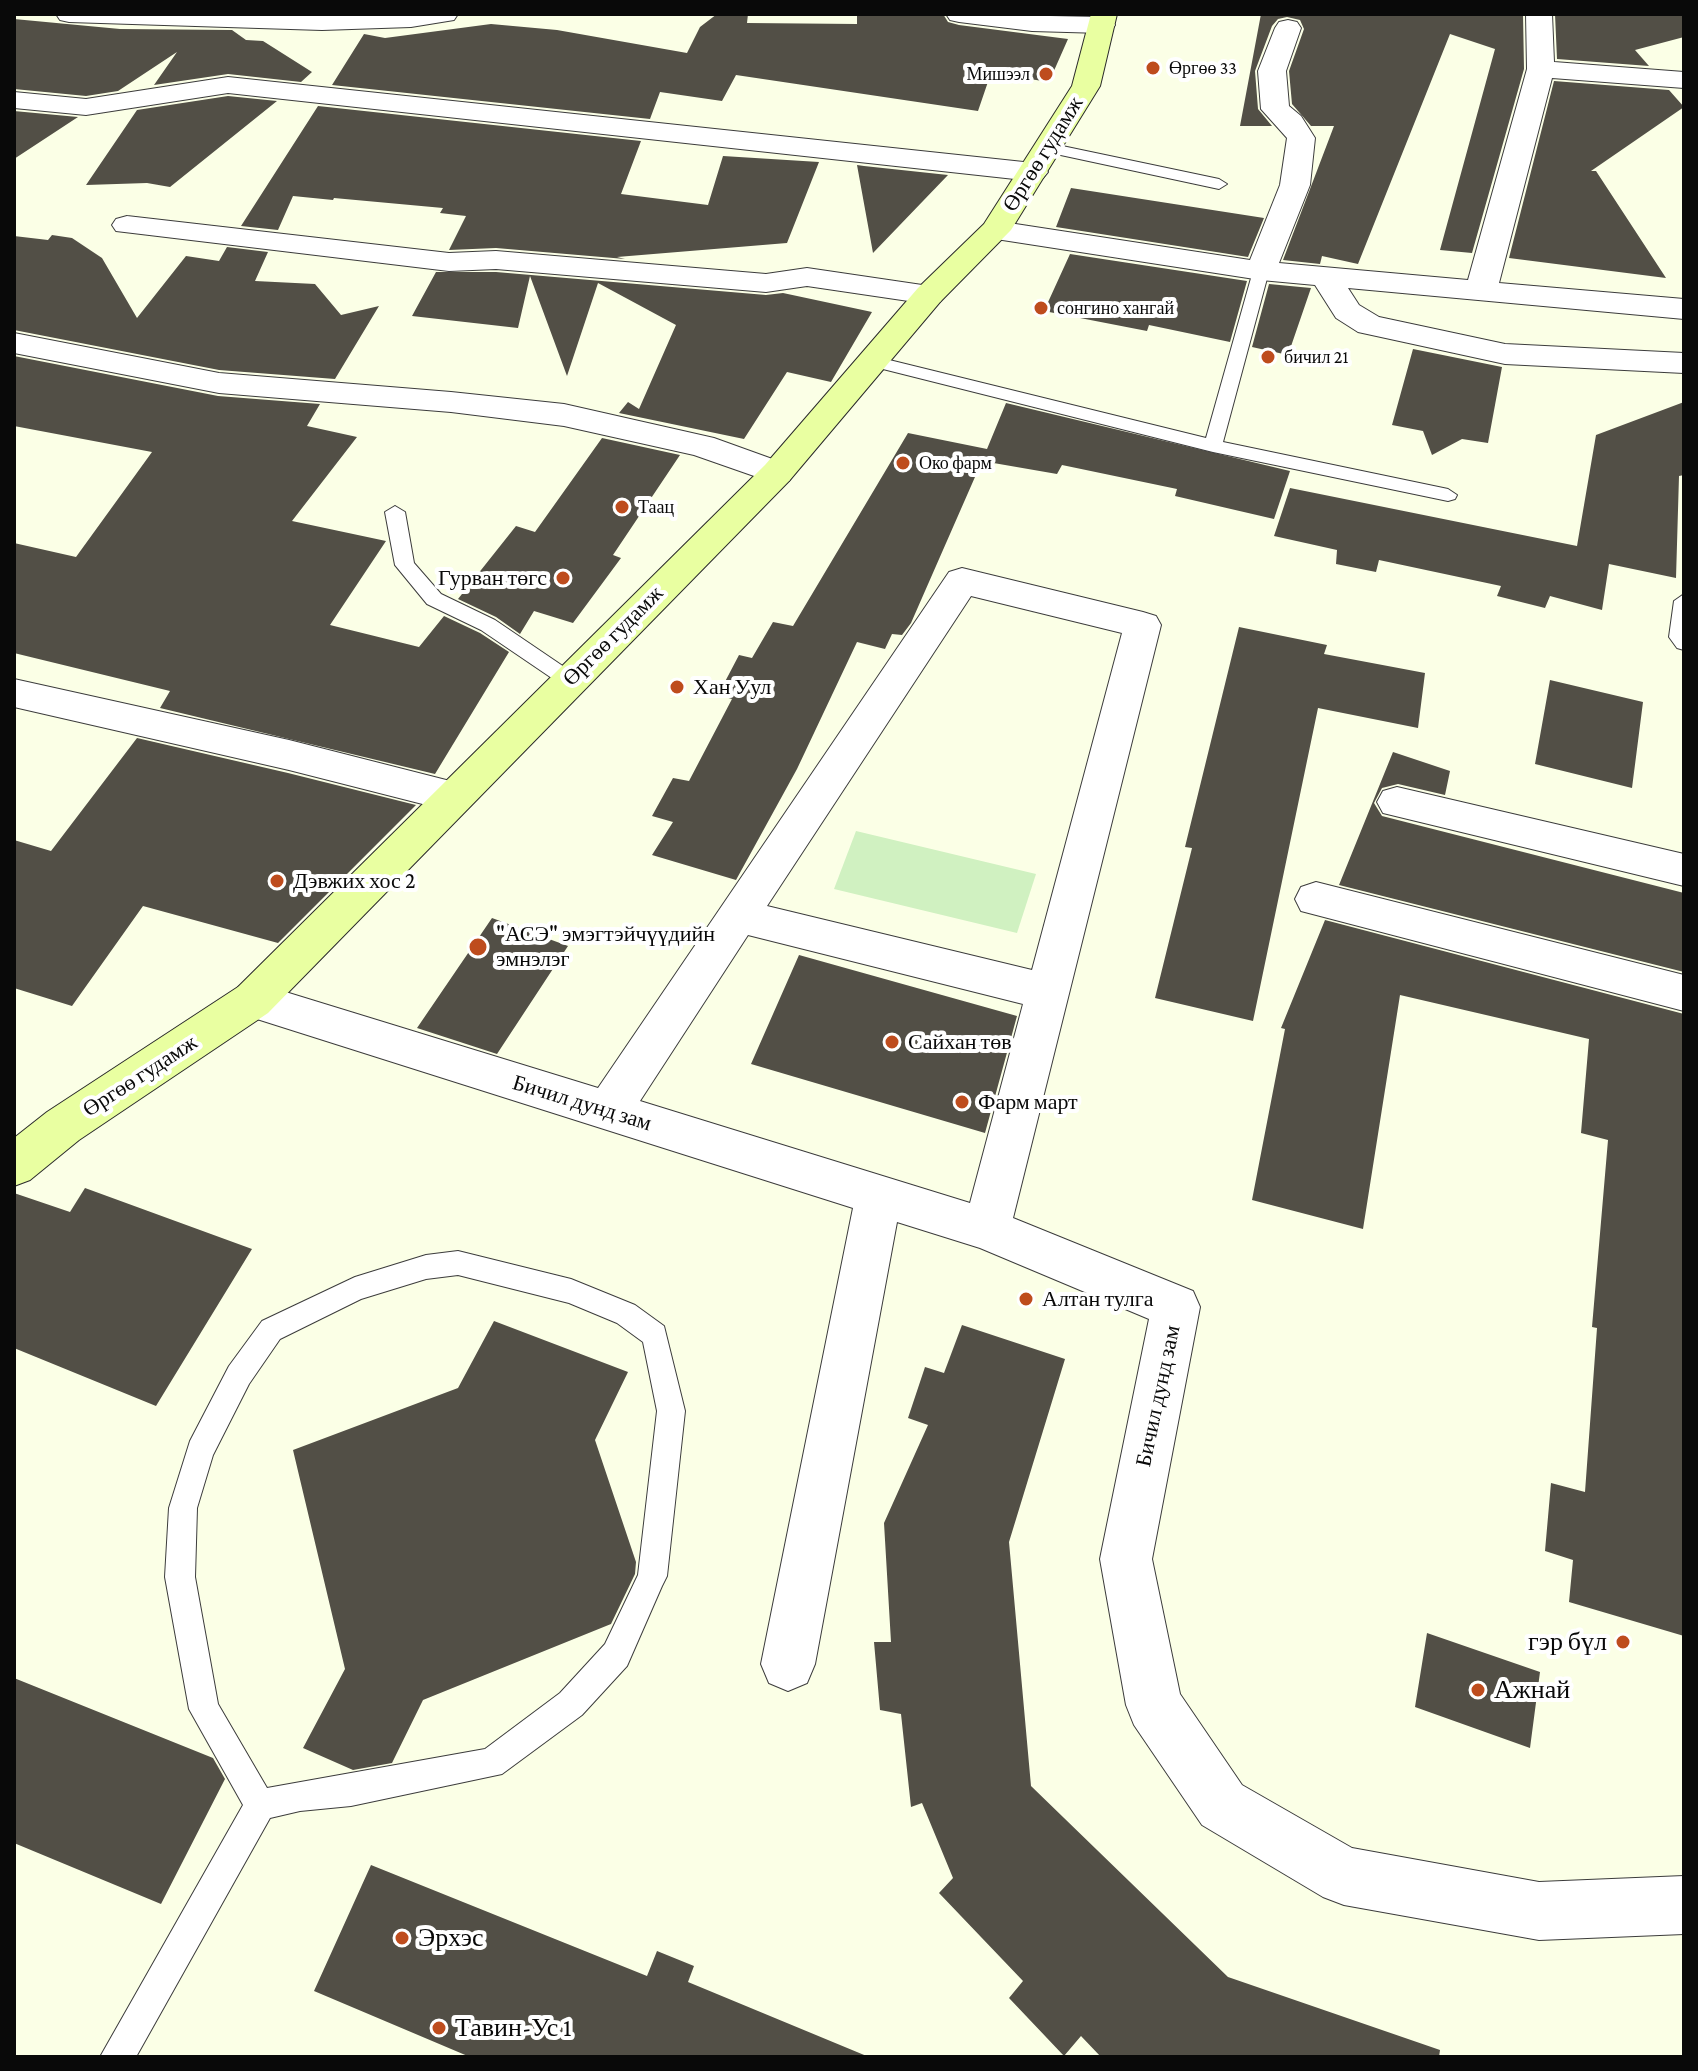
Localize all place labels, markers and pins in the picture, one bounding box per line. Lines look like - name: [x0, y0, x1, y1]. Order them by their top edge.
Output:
- place label: Өргөө 33: [1169, 57, 1237, 79]
- marker: Өргөө 33: [1144, 59, 1162, 77]
- place label: Мишээл: [966, 63, 1030, 85]
- marker: Мишээл: [1037, 65, 1055, 83]
- place label: сонгино хангай: [1057, 297, 1174, 319]
- marker: сонгино хангай: [1032, 299, 1050, 317]
- place label: бичил 21: [1284, 346, 1348, 368]
- marker: бичил 21: [1259, 348, 1277, 366]
- place label: Око фарм: [919, 452, 992, 474]
- marker: Око фарм: [894, 454, 912, 472]
- place label: Таац: [638, 496, 674, 518]
- marker: Таац: [613, 498, 631, 516]
- place label: Гурван төгс: [438, 565, 547, 591]
- marker: Гурван төгс: [554, 569, 572, 587]
- place label: Хан Уул: [693, 674, 771, 700]
- marker: Хан Уул: [668, 678, 686, 696]
- place label: Дэвжих хос 2: [293, 868, 415, 894]
- marker: Дэвжих хос 2: [268, 872, 286, 890]
- place label: "АСЭ" эмэгтэйчүүдийн эмнэлэг: [496, 921, 715, 972]
- marker: "АСЭ" эмэгтэйчүүдийн эмнэлэг: [467, 936, 489, 958]
- place label: Сайхан төв: [908, 1029, 1012, 1055]
- marker: Сайхан төв: [883, 1033, 901, 1051]
- place label: Фарм март: [978, 1089, 1078, 1115]
- marker: Фарм март: [953, 1093, 971, 1111]
- place label: Алтан тулга: [1042, 1286, 1154, 1312]
- marker: Алтан тулга: [1017, 1290, 1035, 1308]
- place label: гэр бүл: [1528, 1626, 1607, 1658]
- marker: гэр бүл: [1614, 1633, 1632, 1651]
- place label: Ажнай: [1494, 1674, 1570, 1706]
- marker: Ажнай: [1469, 1681, 1487, 1699]
- place label: Эрхэс: [418, 1922, 484, 1954]
- marker: Эрхэс: [393, 1929, 411, 1947]
- place label: Тавин-Ус 1: [455, 2012, 572, 2044]
- marker: Тавин-Ус 1: [430, 2019, 448, 2037]

